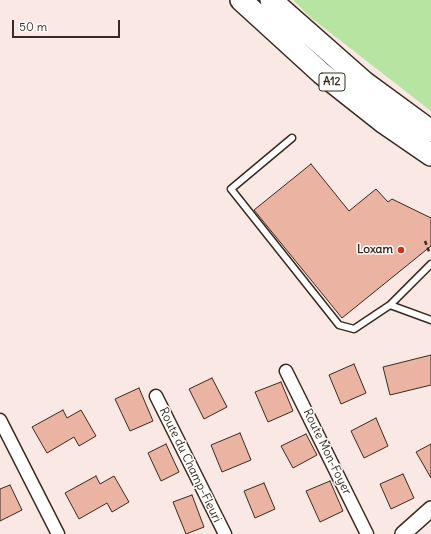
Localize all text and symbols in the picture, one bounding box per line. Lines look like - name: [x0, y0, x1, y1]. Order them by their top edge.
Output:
- scale bar: [14, 12, 122, 38]
- text: 50 m: [19, 19, 47, 34]
- road number: A12: [319, 73, 345, 91]
- place label: Loxam: [357, 243, 393, 257]
- marker: Loxam: [396, 245, 406, 255]
- street label: Route du Champ-Fleuri: [156, 405, 224, 525]
- street label: Route Mon-Foyer: [300, 407, 354, 497]

